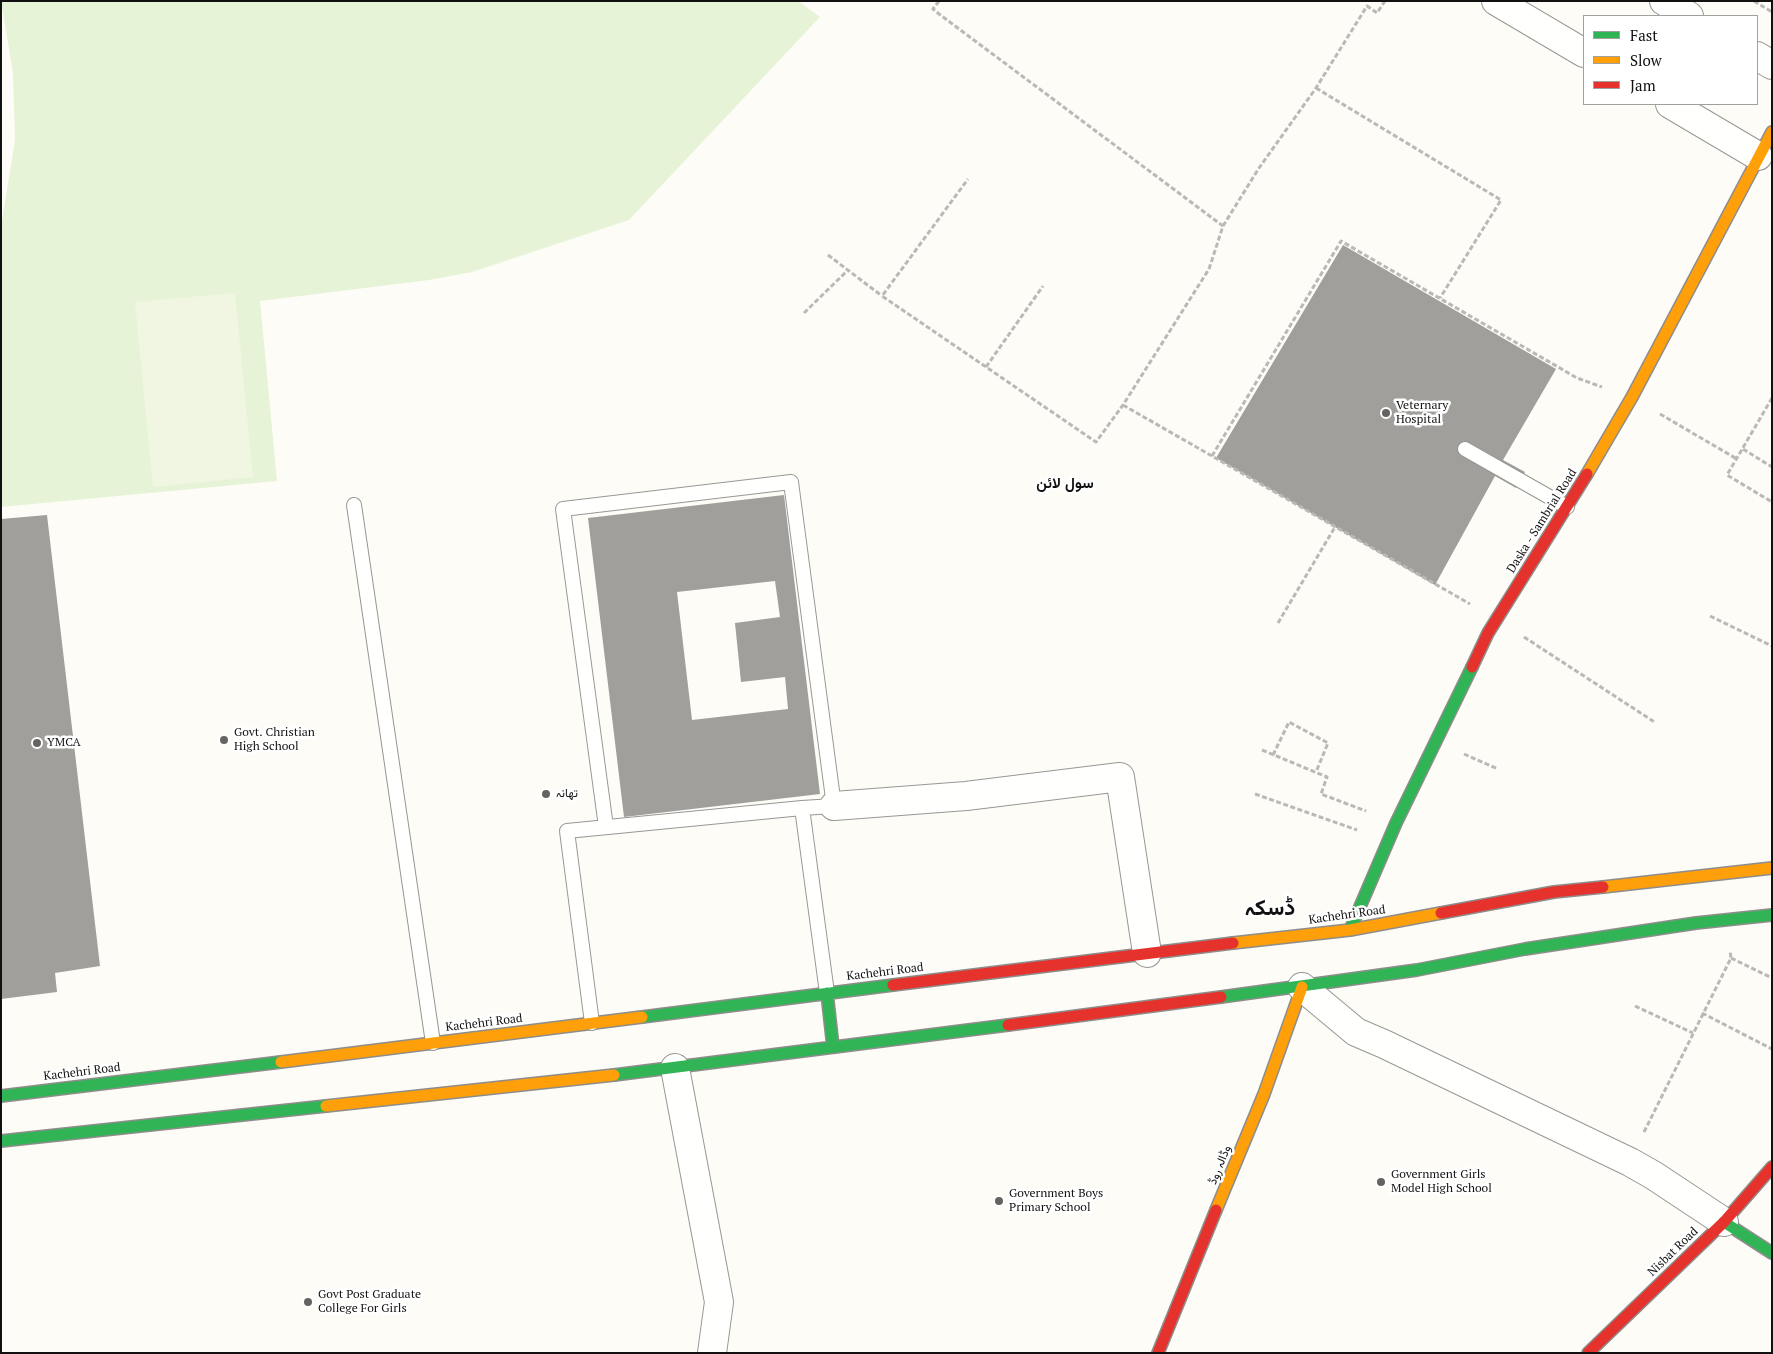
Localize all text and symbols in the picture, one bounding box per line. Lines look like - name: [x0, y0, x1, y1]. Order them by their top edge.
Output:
- legend: [1583, 15, 1758, 105]
- text: Fast: [1630, 25, 1658, 45]
- text: Slow: [1630, 50, 1662, 70]
- text: Jam: [1630, 75, 1656, 95]
- place label: Veternary Hospital: [1396, 399, 1448, 427]
- marker: Veternary Hospital: [1380, 407, 1392, 419]
- street label: Daska - Sambrial Road: [1504, 466, 1580, 576]
- district label: سول لائن: [1036, 475, 1094, 493]
- place label: Govt. Christian High School: [234, 726, 315, 754]
- marker: Govt. Christian High School: [218, 734, 230, 746]
- place label: YMCA: [47, 736, 81, 750]
- marker: YMCA: [31, 737, 43, 749]
- place label: تھانہ: [556, 787, 578, 801]
- marker: تھانہ: [540, 788, 552, 800]
- district label: ڈسکہ: [1245, 896, 1295, 922]
- street label: Kachehri Road: [1308, 902, 1386, 928]
- street label: Kachehri Road: [846, 960, 924, 984]
- street label: Kachehri Road: [445, 1011, 523, 1035]
- street label: Kachehri Road: [43, 1060, 121, 1084]
- street label: وڈالہ روڈ: [1206, 1143, 1234, 1187]
- place label: Government Girls Model High School: [1391, 1168, 1492, 1196]
- marker: Government Girls Model High School: [1375, 1176, 1387, 1188]
- place label: Government Boys Primary School: [1009, 1187, 1103, 1215]
- marker: Government Boys Primary School: [993, 1195, 1005, 1207]
- street label: Nisbat Road: [1645, 1224, 1701, 1280]
- place label: Govt Post Graduate College For Girls: [318, 1288, 421, 1316]
- marker: Govt Post Graduate College For Girls: [302, 1296, 314, 1308]

